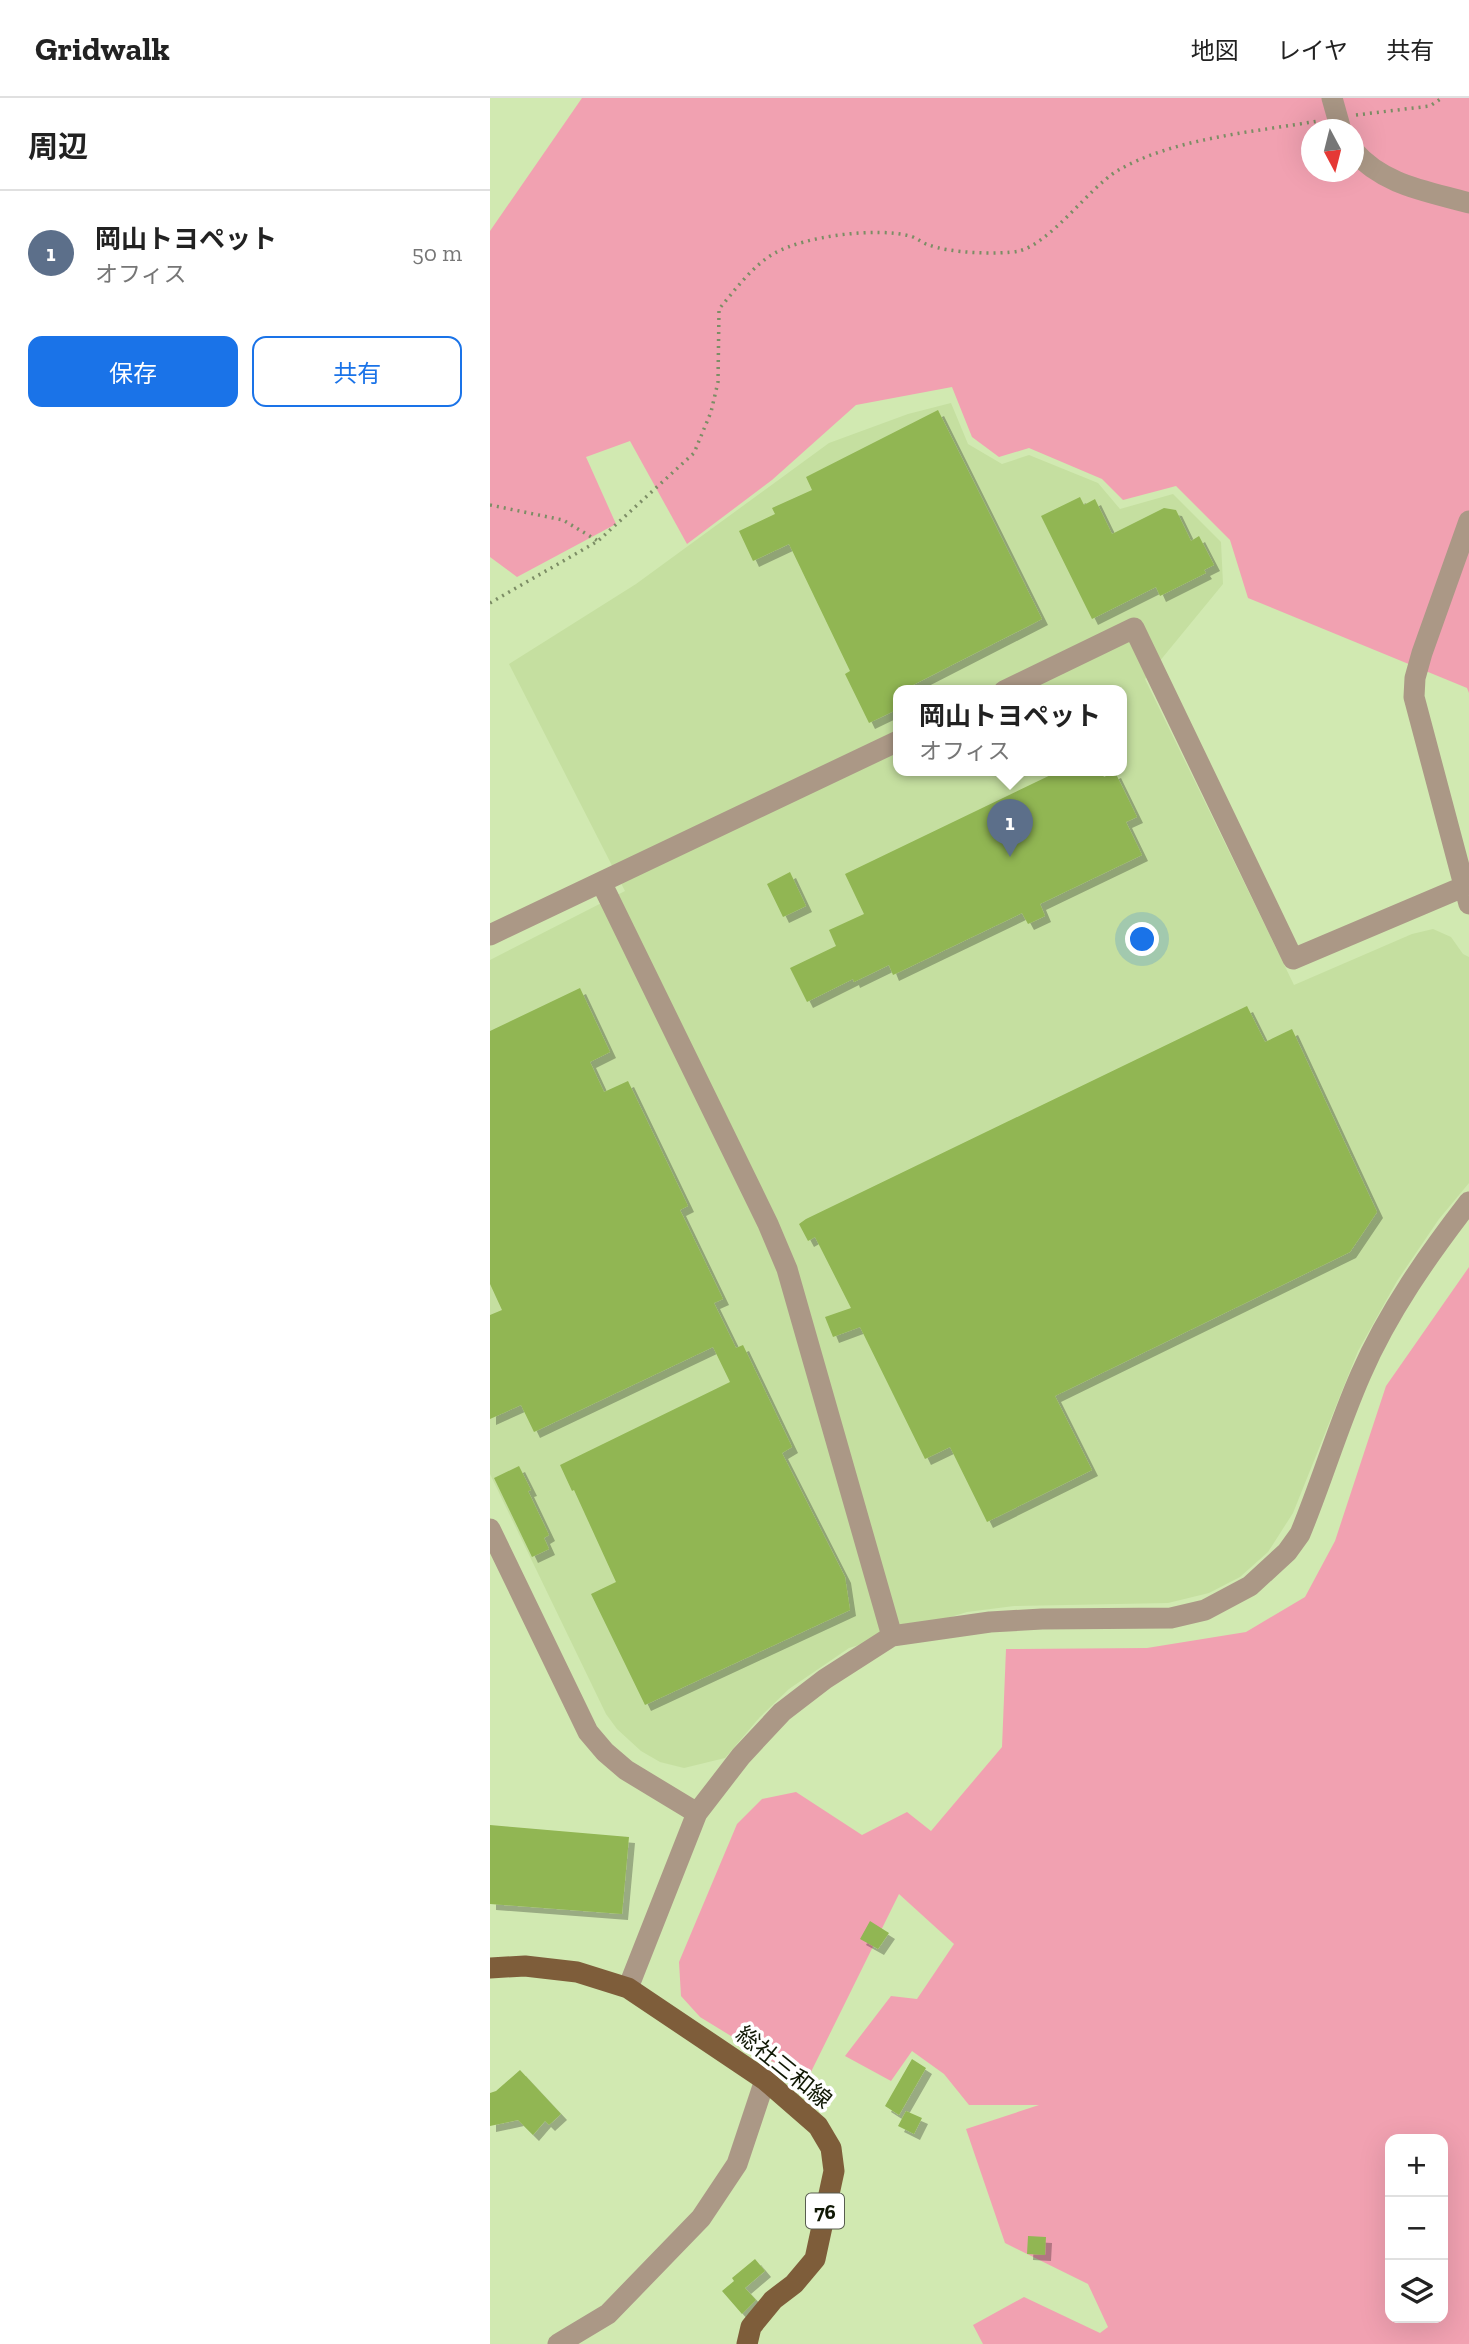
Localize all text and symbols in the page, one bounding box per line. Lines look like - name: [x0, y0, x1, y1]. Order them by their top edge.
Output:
- text: Gridwalk: [35, 29, 170, 68]
- text: 地図: [1191, 36, 1239, 65]
- text: レイヤ: [1277, 36, 1348, 65]
- text: 共有: [1386, 36, 1434, 65]
- north arrow: [1301, 119, 1364, 182]
- text: 周辺: [28, 129, 88, 165]
- text: 岡山トヨペット: [95, 223, 277, 255]
- text: 1: [46, 239, 56, 267]
- text: 50 m: [412, 239, 462, 267]
- text: オフィス: [95, 260, 187, 288]
- button: 保存: [28, 336, 238, 407]
- button: 共有: [252, 336, 462, 407]
- popup: [893, 685, 1127, 776]
- text: 岡山トヨペット: [919, 700, 1101, 732]
- text: オフィス: [919, 737, 1011, 765]
- pin: 1: [987, 799, 1033, 857]
- your location: [1125, 922, 1159, 956]
- street label: 総社三和線: [731, 2020, 837, 2114]
- map controls: [1385, 2134, 1448, 2323]
- button: +: [1385, 2134, 1448, 2197]
- road number: 76: [806, 2194, 844, 2228]
- button: −: [1385, 2197, 1448, 2260]
- button: layers: [1385, 2260, 1448, 2323]

